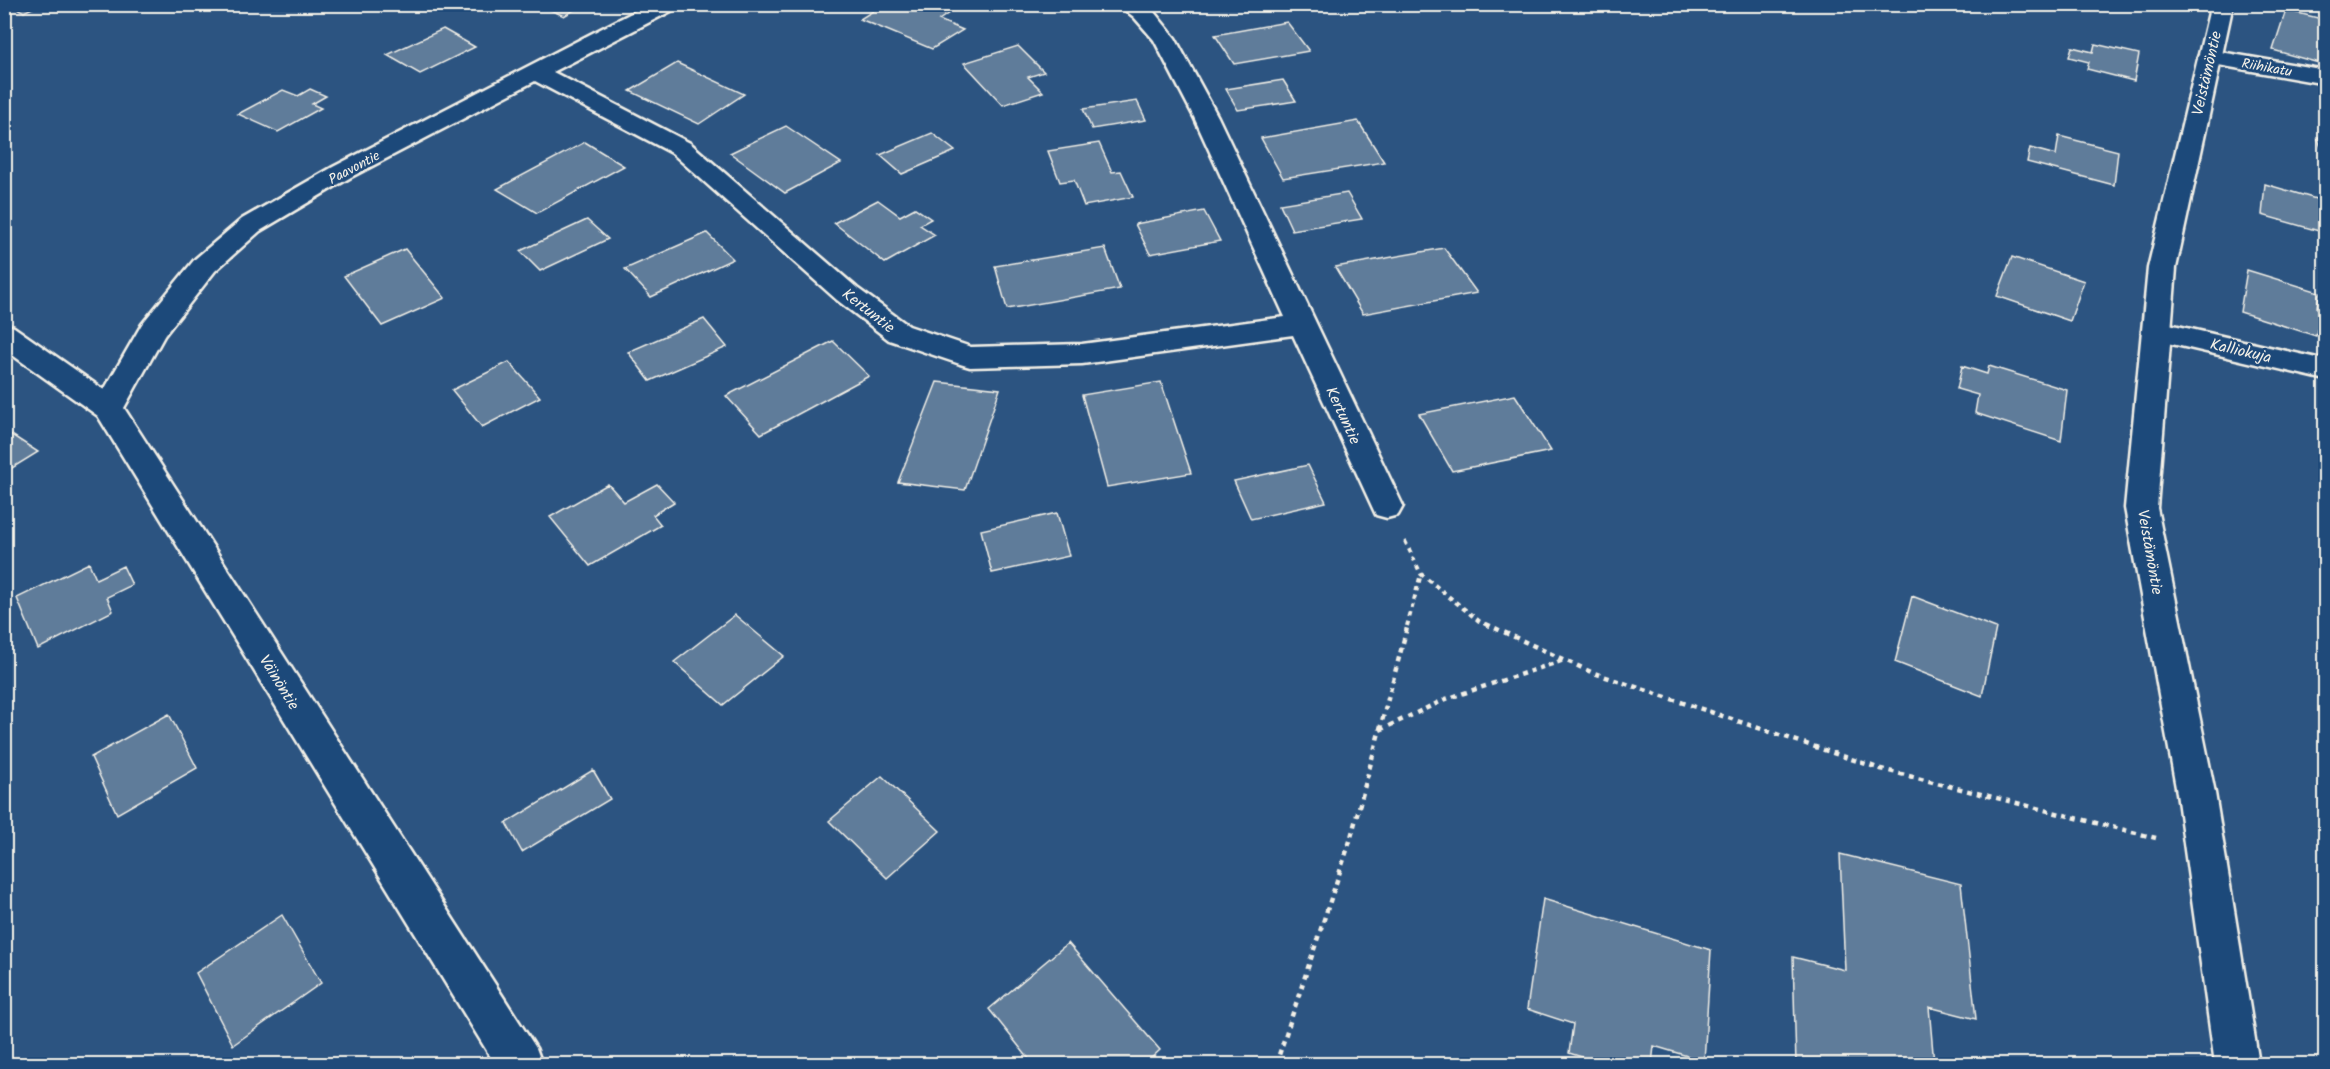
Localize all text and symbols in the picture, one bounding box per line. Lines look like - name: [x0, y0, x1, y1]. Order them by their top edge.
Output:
- street label: Veistämöntie: [2186, 29, 2229, 118]
- street label: Riihikatu: [2240, 53, 2294, 83]
- street label: Paavontie: [325, 145, 385, 191]
- street label: Kertuntie: [836, 282, 900, 340]
- street label: Kalliokuja: [2207, 332, 2274, 371]
- street label: Kertuntie: [1318, 382, 1367, 449]
- street label: Veistämöntie: [2130, 508, 2169, 597]
- street label: Väinöntie: [252, 650, 306, 715]

